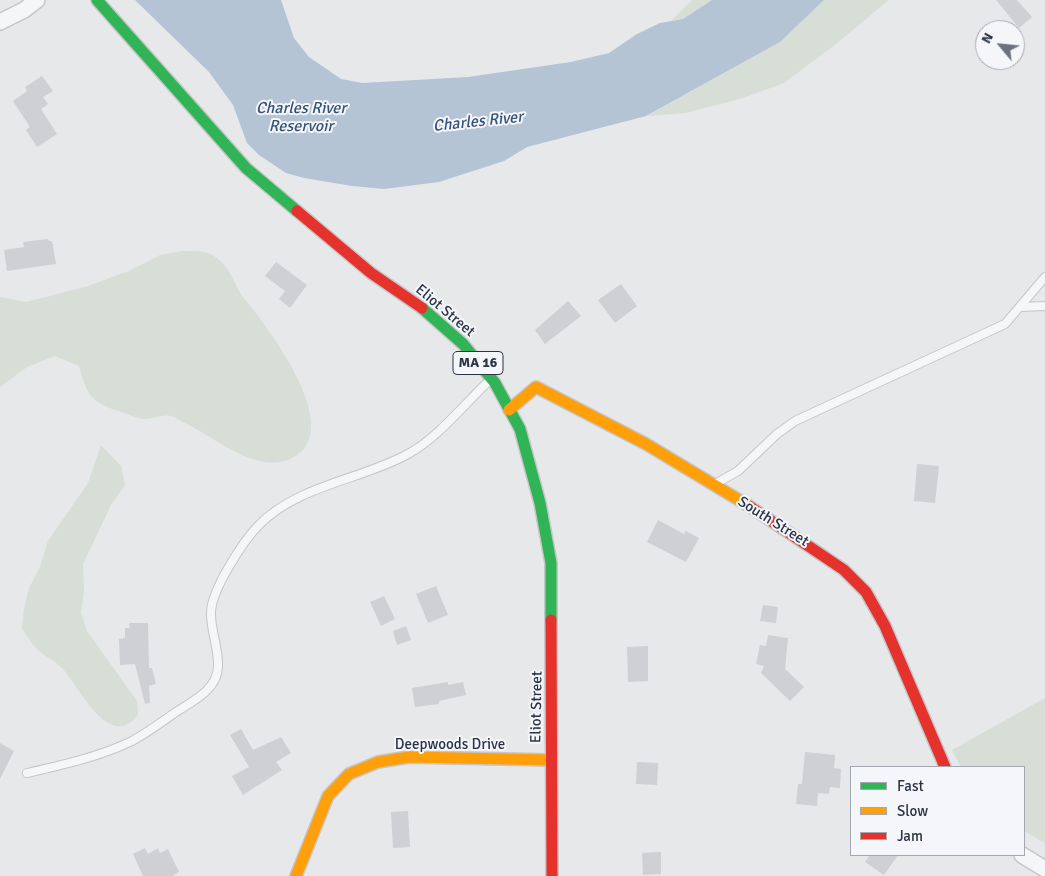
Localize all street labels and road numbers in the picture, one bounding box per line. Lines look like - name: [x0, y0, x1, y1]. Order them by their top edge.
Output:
- street label: Eliot Street: [412, 281, 478, 341]
- road number: MA 16: [453, 352, 503, 374]
- street label: South Street: [734, 493, 812, 551]
- street label: Eliot Street: [527, 671, 547, 743]
- street label: Deepwoods Drive: [395, 736, 505, 754]

